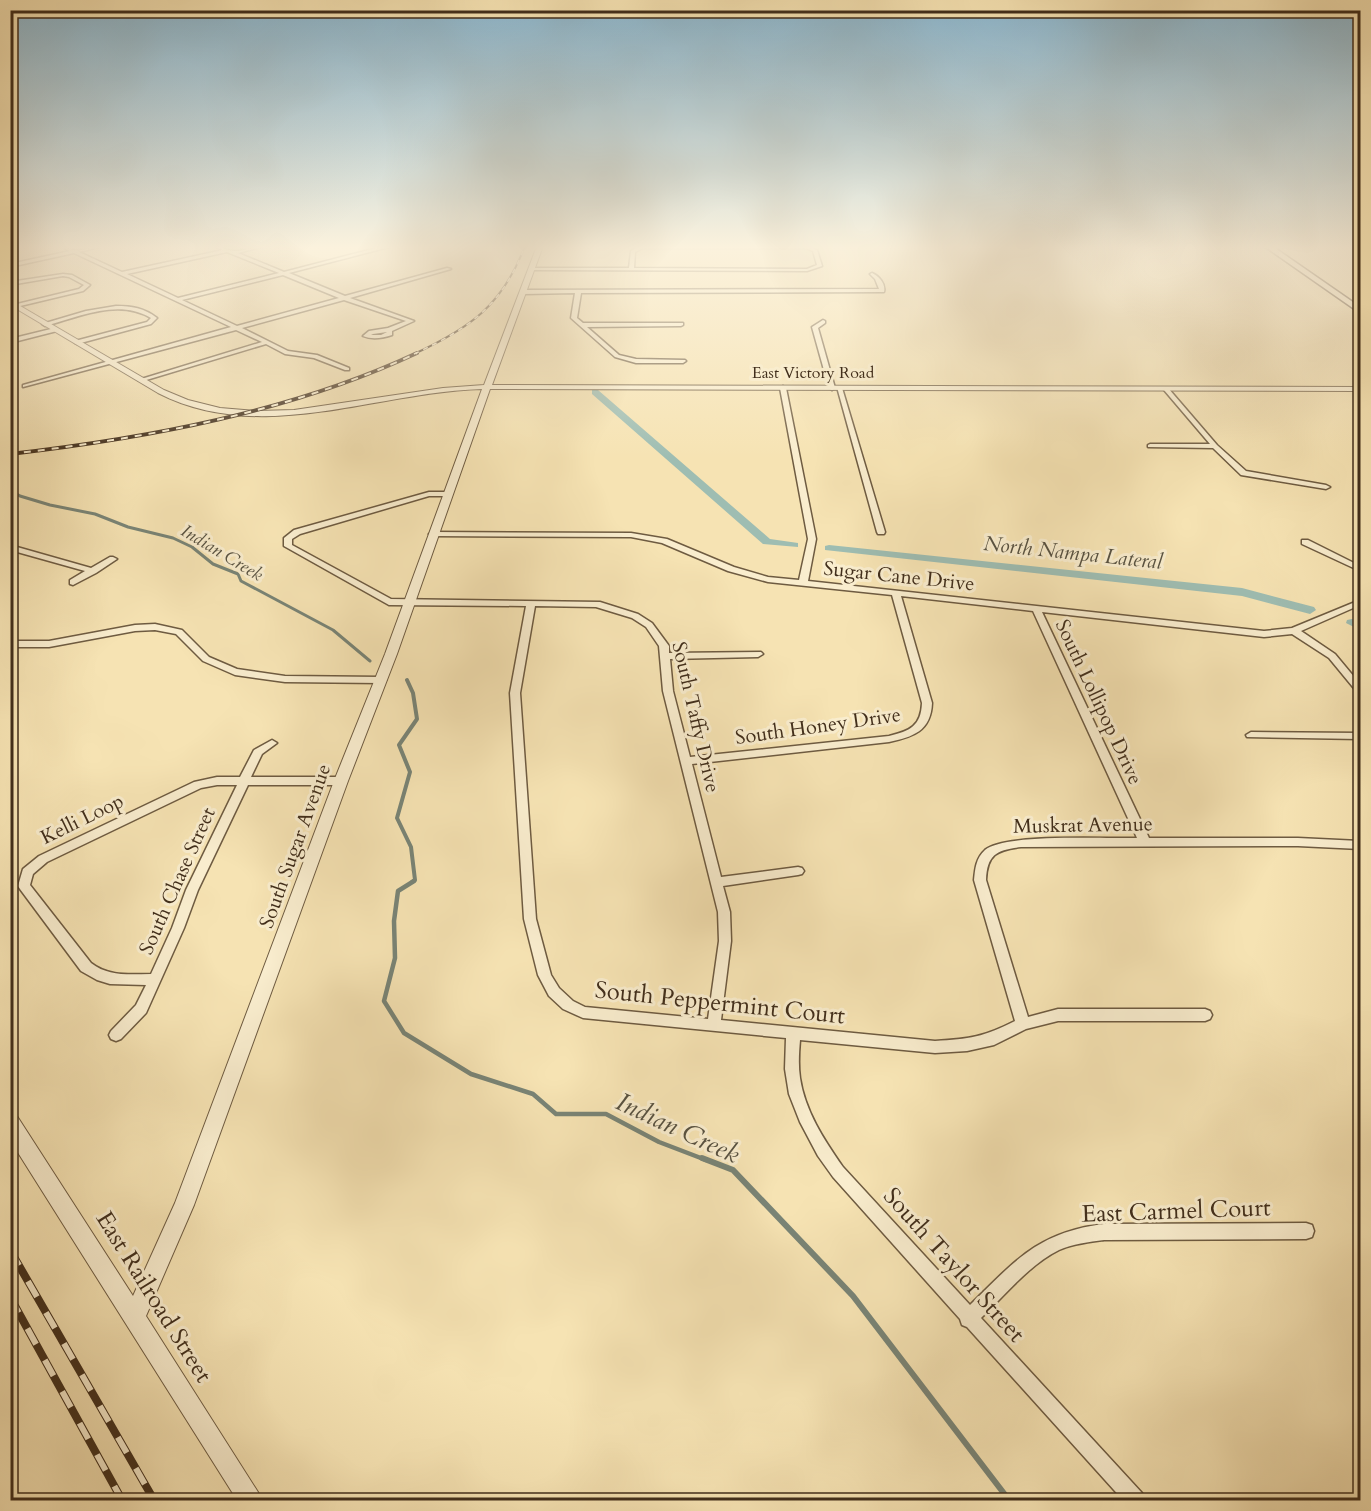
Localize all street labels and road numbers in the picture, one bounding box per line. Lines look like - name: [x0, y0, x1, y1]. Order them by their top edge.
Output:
- street label: East Victory Road: [752, 362, 875, 384]
- street label: Sugar Cane Drive: [822, 555, 976, 597]
- street label: South Lollipop Drive: [1049, 615, 1149, 789]
- street label: South Taffy Drive: [666, 639, 726, 795]
- street label: South Honey Drive: [734, 701, 902, 751]
- street label: South Sugar Avenue: [253, 760, 337, 932]
- street label: Kelli Loop: [36, 787, 128, 851]
- street label: South Chase Street: [132, 802, 222, 959]
- street label: Muskrat Avenue: [1013, 810, 1153, 840]
- street label: South Peppermint Court: [593, 973, 847, 1033]
- street label: South Taylor Street: [875, 1180, 1033, 1350]
- street label: East Carmel Court: [1081, 1191, 1272, 1231]
- street label: East Railroad Street: [88, 1205, 220, 1389]

